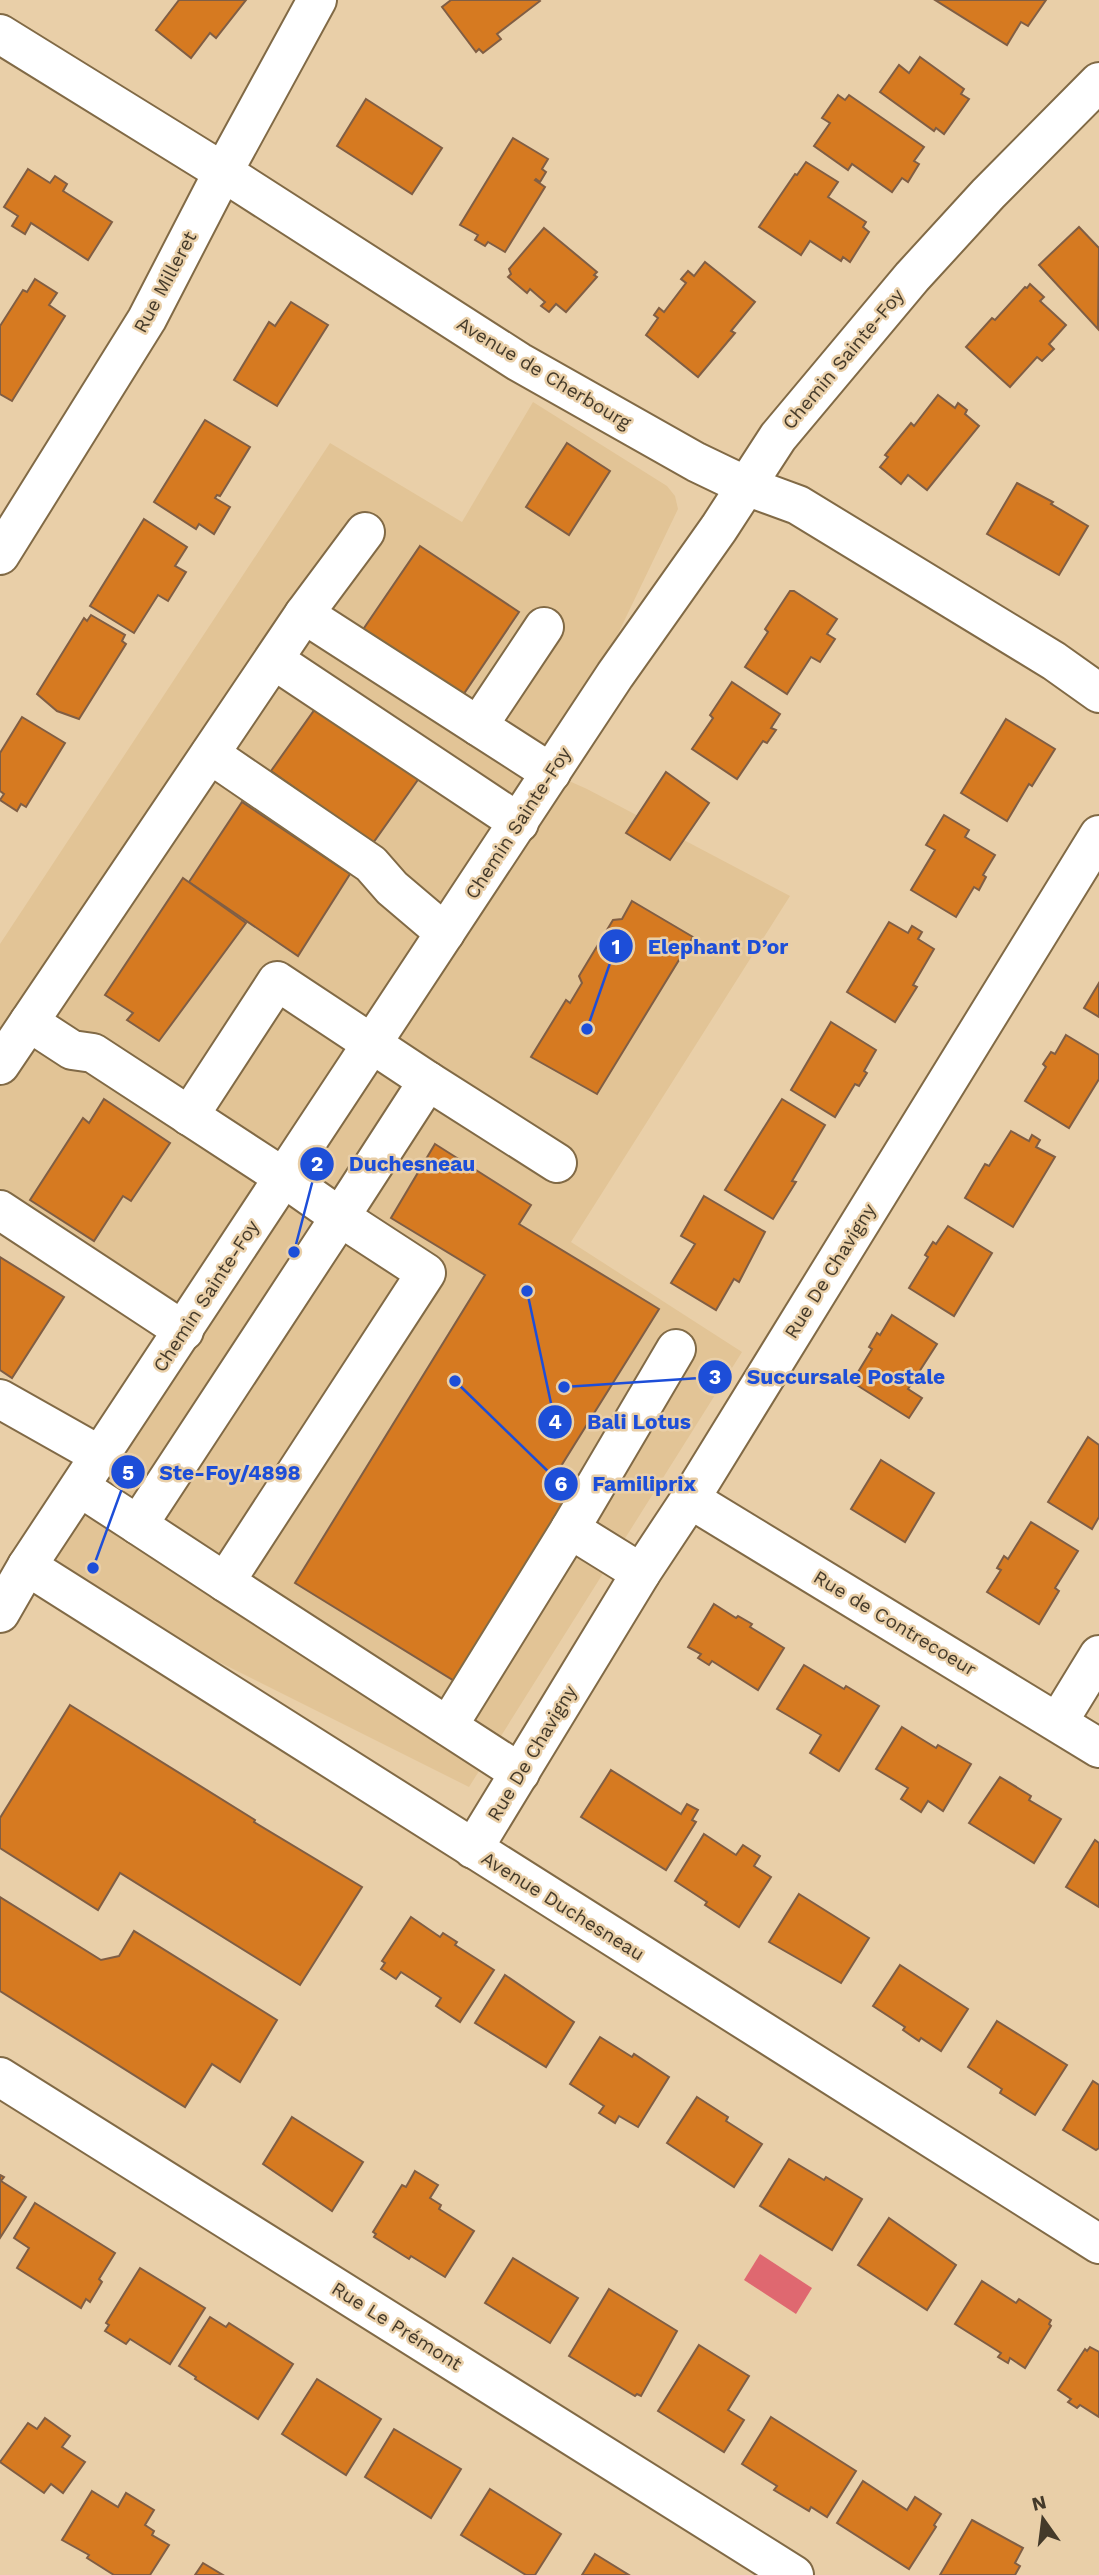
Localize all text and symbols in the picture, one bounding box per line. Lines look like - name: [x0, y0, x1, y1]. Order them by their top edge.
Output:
- street label: Rue Milleret: [129, 227, 201, 337]
- street label: Chemin Sainte-Foy: [777, 284, 909, 434]
- street label: Avenue de Cherbourg: [453, 312, 636, 435]
- street label: Chemin Sainte-Foy: [460, 742, 576, 903]
- callout: Elephant D’or: [599, 925, 803, 967]
- text: 1: [611, 934, 621, 959]
- text: Elephant D’or: [648, 934, 788, 959]
- callout: Duchesneau: [300, 1143, 490, 1185]
- text: 2: [311, 1151, 323, 1176]
- text: Duchesneau: [349, 1151, 475, 1176]
- street label: Rue De Chavigny: [779, 1199, 881, 1343]
- street label: Chemin Sainte-Foy: [148, 1215, 264, 1376]
- callout: Succursale Postale: [698, 1356, 960, 1398]
- text: 3: [709, 1364, 721, 1389]
- text: Succursale Postale: [747, 1364, 945, 1389]
- callout: Bali Lotus: [538, 1401, 705, 1443]
- text: 4: [548, 1409, 562, 1434]
- text: Bali Lotus: [587, 1409, 691, 1434]
- callout: Ste-Foy/4898: [110, 1451, 315, 1493]
- text: 5: [122, 1460, 134, 1485]
- text: Ste-Foy/4898: [159, 1460, 301, 1485]
- callout: Familiprix: [543, 1463, 710, 1505]
- text: 6: [555, 1471, 568, 1496]
- text: Familiprix: [592, 1471, 696, 1496]
- street label: Rue de Contrecoeur: [809, 1565, 981, 1681]
- street label: Rue De Chavigny: [482, 1681, 582, 1825]
- street label: Avenue Duchesneau: [477, 1847, 649, 1965]
- street label: Rue Le Prémont: [328, 2277, 466, 2375]
- north arrow: [1008, 2484, 1078, 2554]
- text: N: [1029, 2490, 1049, 2516]

